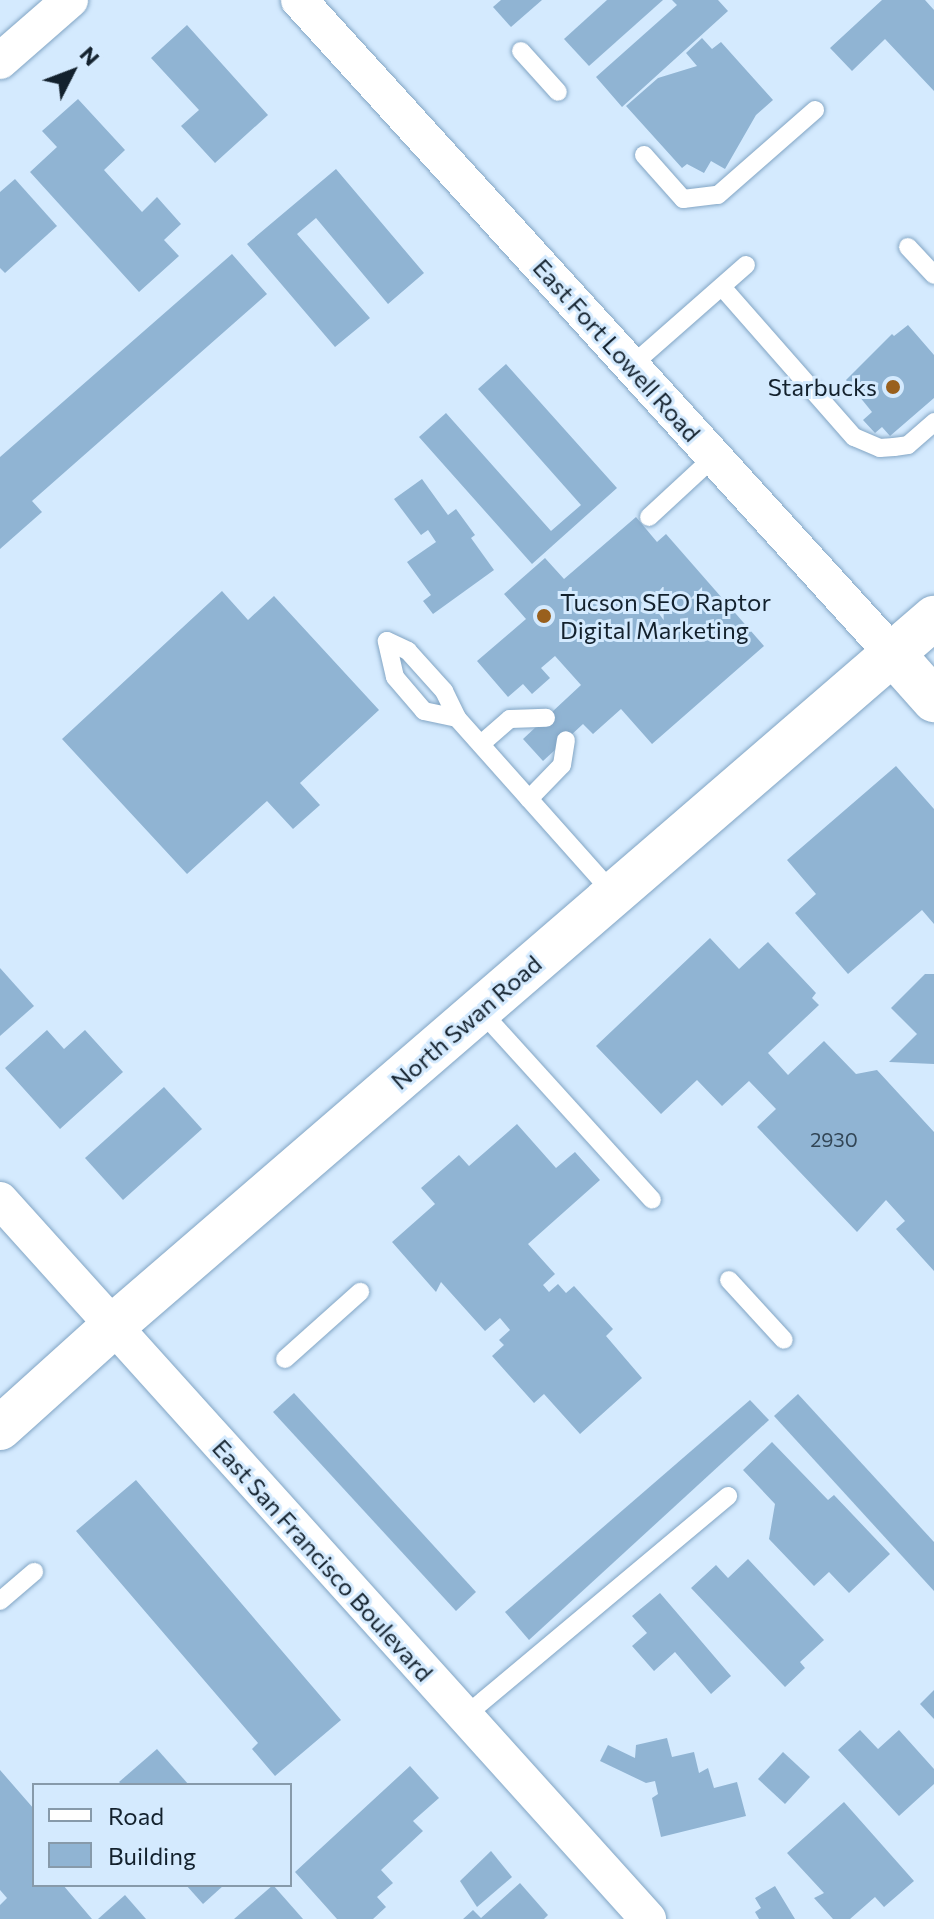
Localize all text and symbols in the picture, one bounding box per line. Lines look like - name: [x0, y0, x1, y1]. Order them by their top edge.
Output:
- north arrow: [32, 32, 112, 112]
- text: N: [75, 40, 106, 71]
- street label: East Fort Lowell Road: [527, 253, 707, 447]
- place label: Starbucks: [768, 373, 877, 401]
- marker: Starbucks: [884, 378, 902, 396]
- place label: Tucson SEO Raptor Digital Marketing: [560, 588, 771, 644]
- marker: Tucson SEO Raptor Digital Marketing: [535, 607, 553, 625]
- street label: North Swan Road: [385, 949, 547, 1095]
- house number: 2930: [810, 1127, 858, 1151]
- street label: East San Francisco Boulevard: [207, 1433, 439, 1687]
- legend: [32, 1783, 292, 1887]
- text: Road: [108, 1801, 164, 1830]
- text: Building: [108, 1841, 196, 1870]

